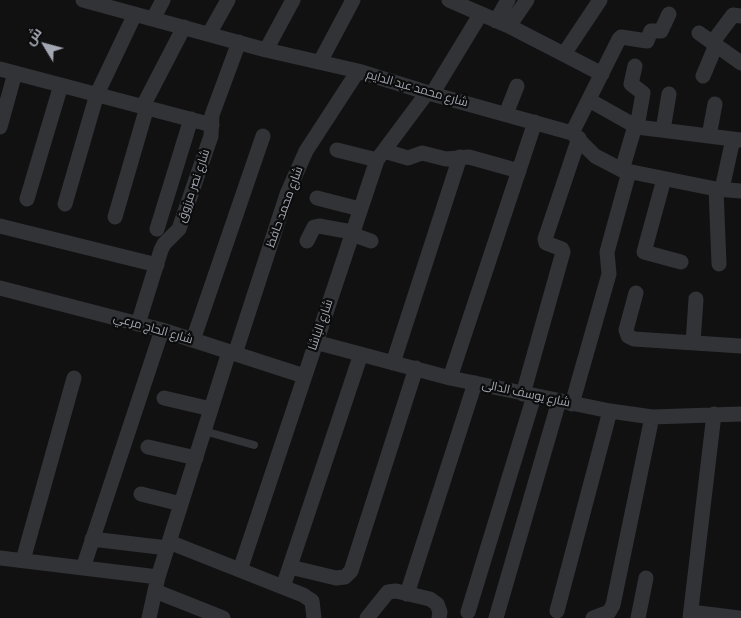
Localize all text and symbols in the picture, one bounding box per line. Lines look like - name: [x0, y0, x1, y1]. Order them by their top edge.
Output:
- north arrow: [20, 20, 70, 70]
- text: ش: [20, 23, 46, 49]
- street label: شارع محمد عبد الدايم: [364, 68, 470, 110]
- street label: شارع نصر مرزوق: [175, 147, 213, 225]
- street label: شارع محمد حافظ: [264, 164, 306, 250]
- street label: شارع الباشا: [306, 298, 336, 352]
- street label: شارع الحاج مرعي: [112, 311, 194, 347]
- street label: شارع يوسف الدالى: [481, 378, 571, 410]

